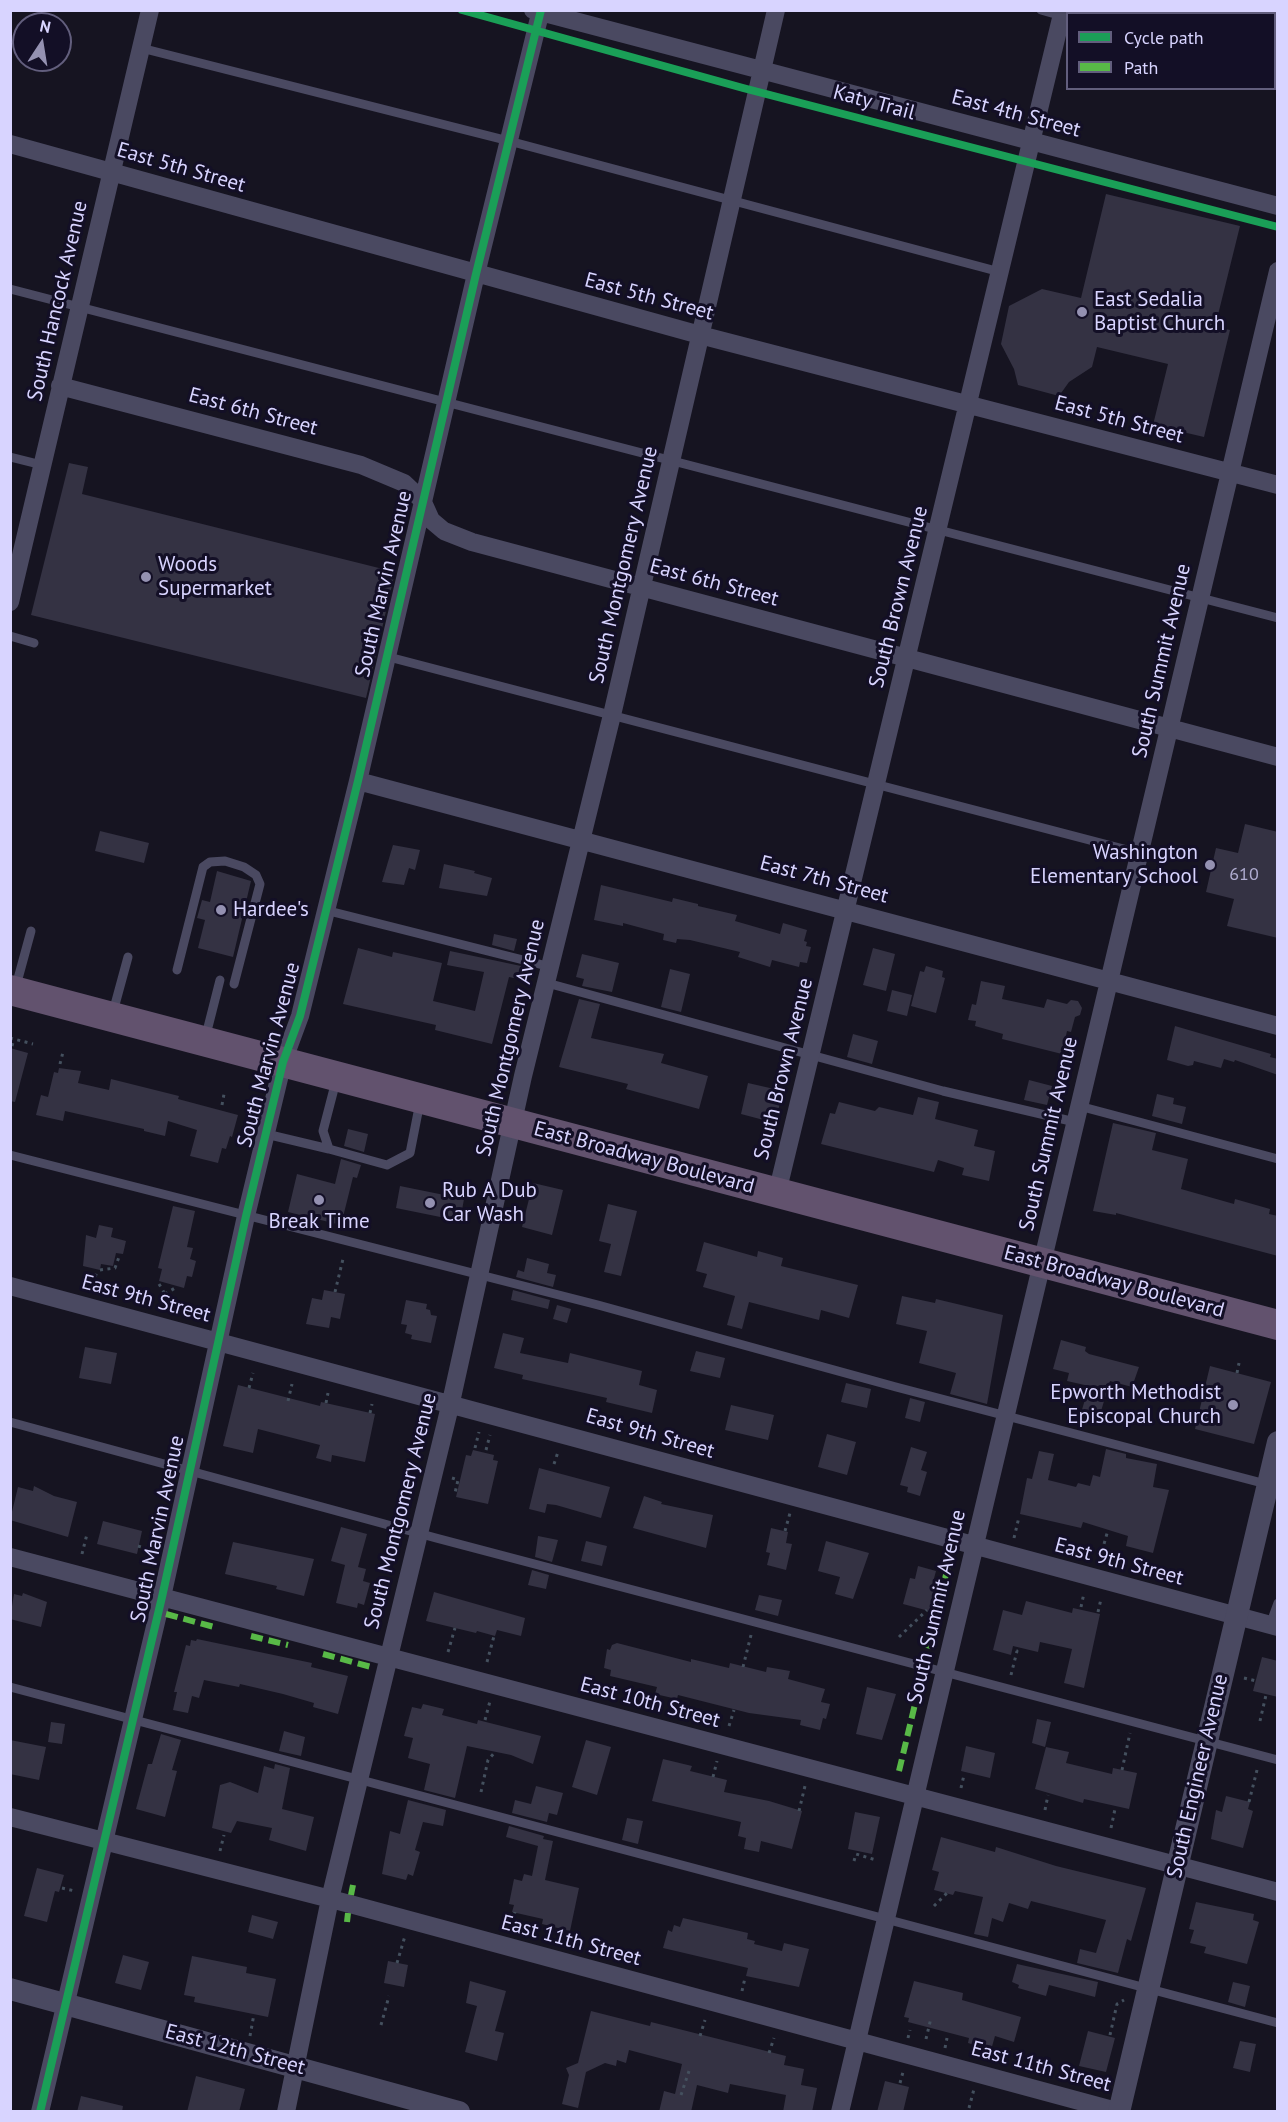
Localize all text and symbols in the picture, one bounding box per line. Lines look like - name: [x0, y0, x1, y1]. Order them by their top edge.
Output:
- north arrow: [12, 12, 72, 72]
- legend: [1066, 12, 1276, 90]
- text: N: [38, 15, 53, 37]
- text: Cycle path: [1124, 26, 1204, 49]
- text: Path: [1124, 56, 1158, 79]
- street label: Katy Trail: [830, 80, 918, 126]
- street label: East 4th Street: [949, 85, 1083, 143]
- street label: East 5th Street: [114, 138, 248, 198]
- street label: South Hancock Avenue: [23, 198, 93, 404]
- street label: East 5th Street: [582, 268, 716, 326]
- place label: East Sedalia Baptist Church: [1094, 287, 1225, 337]
- marker: East Sedalia Baptist Church: [1075, 305, 1089, 319]
- street label: East 6th Street: [186, 383, 320, 441]
- street label: East 5th Street: [1052, 391, 1186, 449]
- street label: South Montgomery Avenue: [584, 444, 664, 686]
- street label: South Marvin Avenue: [350, 488, 418, 680]
- street label: South Brown Avenue: [864, 503, 934, 691]
- place label: Woods Supermarket: [158, 552, 272, 602]
- street label: East 6th Street: [647, 554, 781, 612]
- street label: South Summit Avenue: [1127, 561, 1197, 761]
- marker: Woods Supermarket: [139, 570, 153, 584]
- place label: Washington Elementary School: [1030, 840, 1198, 890]
- street label: East 7th Street: [757, 851, 891, 909]
- marker: Washington Elementary School: [1203, 858, 1217, 872]
- house number: 610: [1229, 864, 1259, 886]
- place label: Hardee's: [233, 897, 309, 923]
- marker: Hardee's: [214, 903, 228, 917]
- street label: South Montgomery Avenue: [471, 917, 551, 1159]
- street label: South Marvin Avenue: [232, 960, 306, 1150]
- street label: South Brown Avenue: [749, 975, 819, 1163]
- street label: South Summit Avenue: [1014, 1034, 1084, 1234]
- street label: East Broadway Boulevard: [531, 1116, 757, 1200]
- place label: Rub A Dub Car Wash: [442, 1178, 537, 1228]
- marker: Break Time: [312, 1193, 326, 1207]
- marker: Rub A Dub Car Wash: [423, 1196, 437, 1210]
- place label: Break Time: [268, 1209, 370, 1235]
- street label: East Broadway Boulevard: [1001, 1240, 1227, 1324]
- street label: East 9th Street: [79, 1270, 213, 1328]
- place label: Epworth Methodist Episcopal Church: [1050, 1380, 1221, 1430]
- street label: South Montgomery Avenue: [359, 1390, 443, 1632]
- marker: Epworth Methodist Episcopal Church: [1226, 1398, 1240, 1412]
- street label: East 9th Street: [583, 1404, 717, 1464]
- street label: South Marvin Avenue: [126, 1433, 190, 1625]
- street label: South Summit Avenue: [902, 1507, 972, 1707]
- street label: East 9th Street: [1052, 1533, 1186, 1591]
- street label: East 10th Street: [577, 1672, 723, 1734]
- street label: South Engineer Avenue: [1162, 1672, 1234, 1880]
- street label: East 11th Street: [498, 1910, 644, 1972]
- street label: East 12th Street: [162, 2019, 308, 2081]
- street label: East 11th Street: [968, 2036, 1114, 2098]

